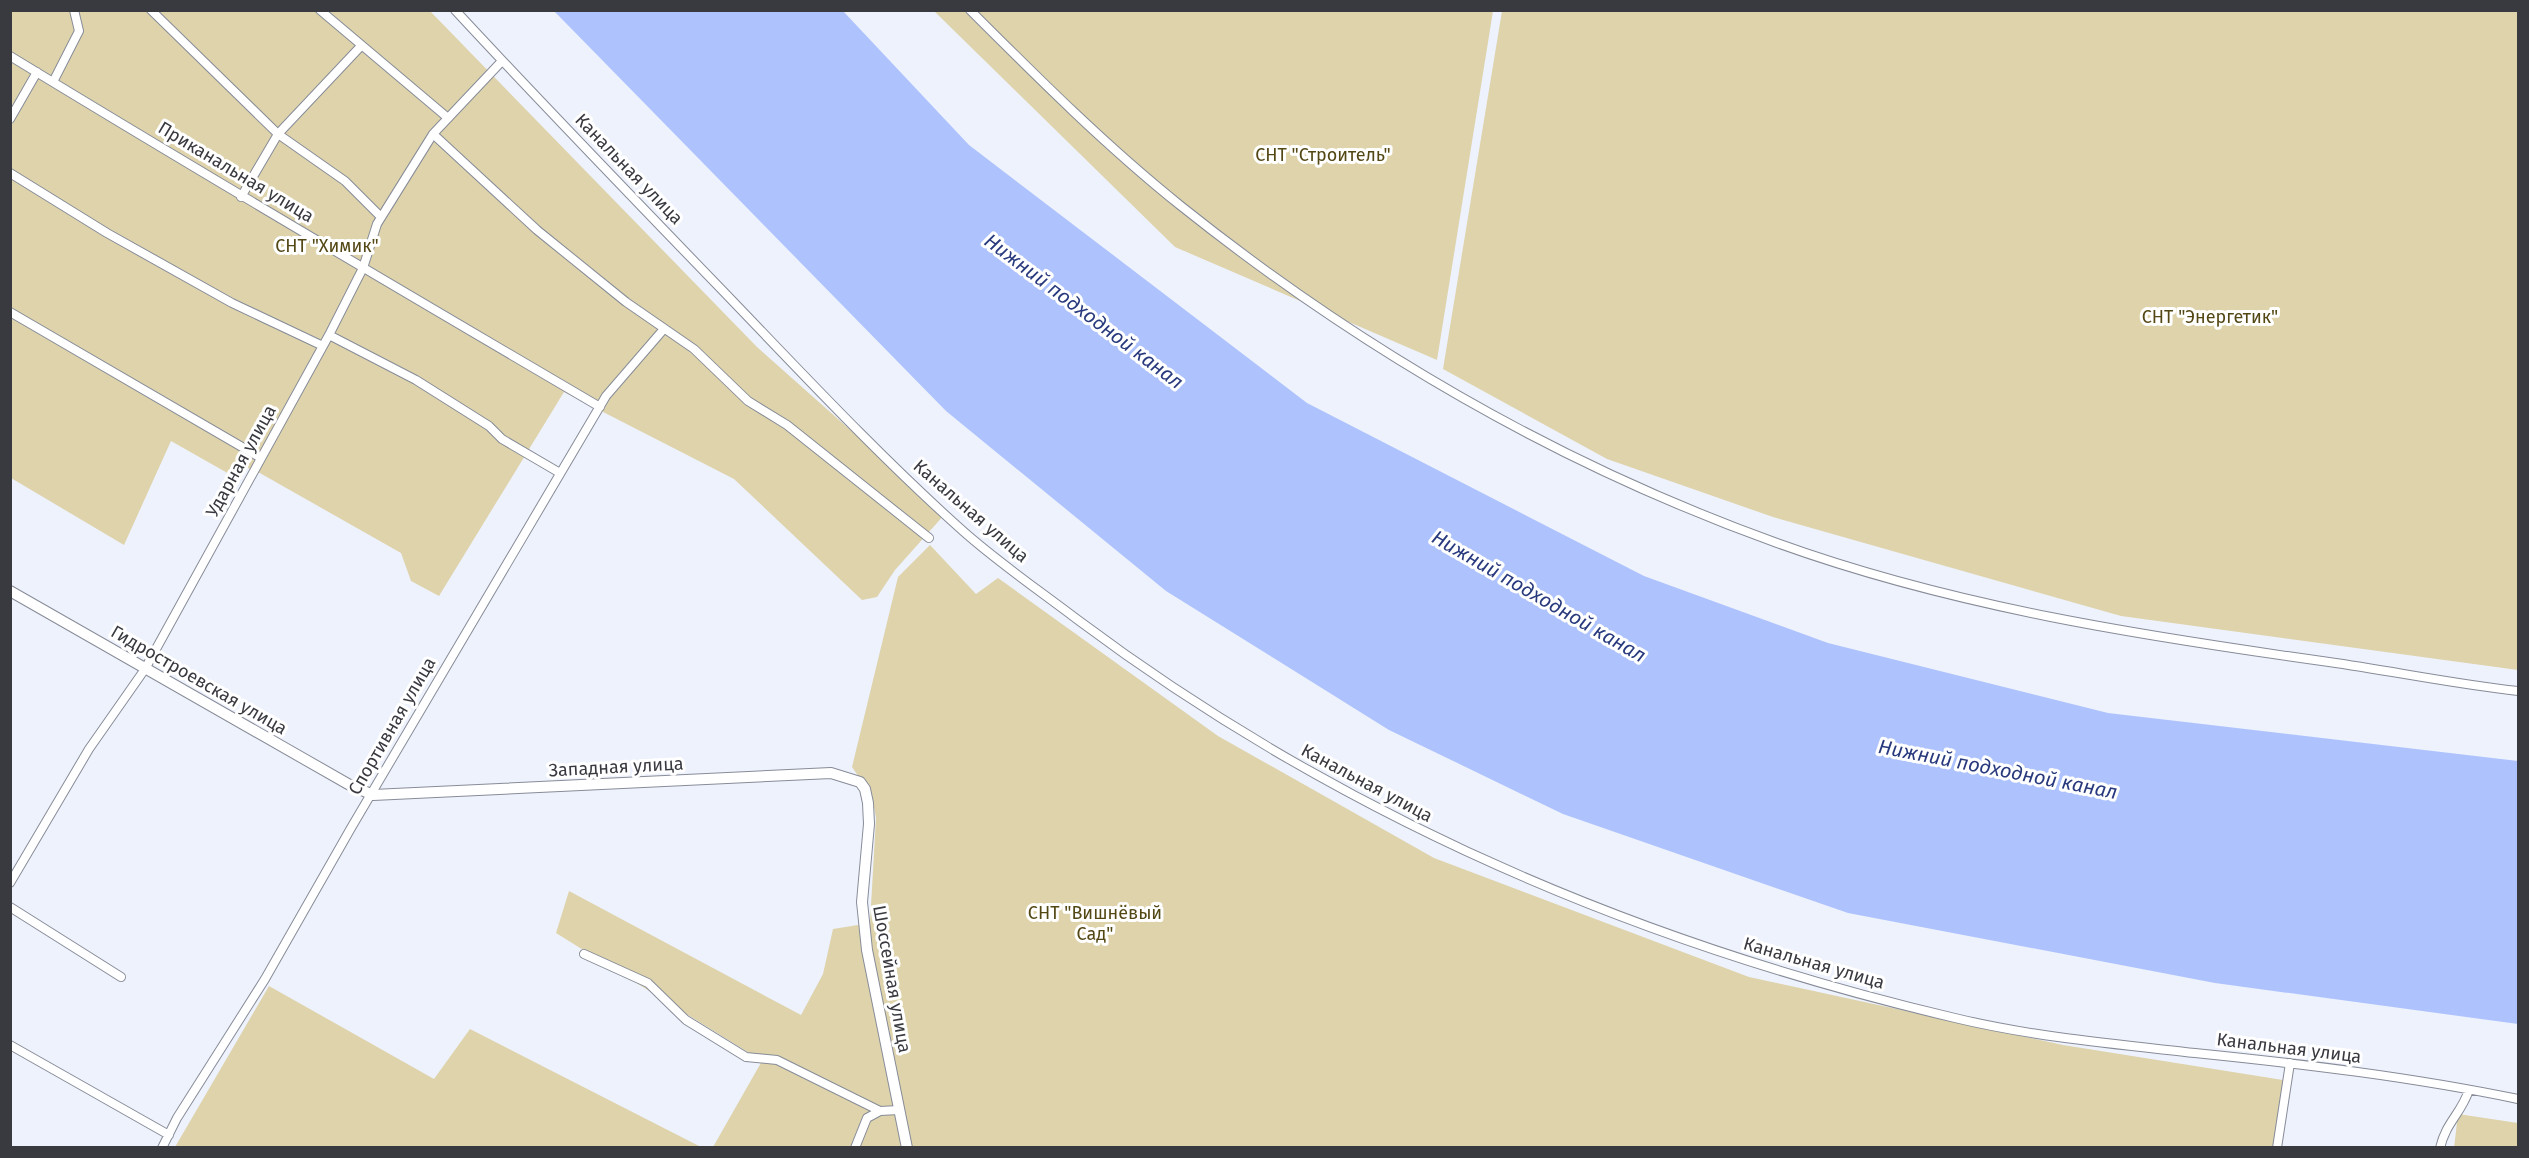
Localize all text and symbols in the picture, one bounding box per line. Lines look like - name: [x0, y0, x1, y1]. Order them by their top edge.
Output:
- street label: Канальная улица: [570, 109, 688, 229]
- street label: Приканальная улица: [154, 117, 318, 227]
- park label: СНТ "Строитель": [1255, 144, 1391, 166]
- water label: Нижний подходной канал: [980, 228, 1188, 394]
- park label: СНТ "Химик": [275, 235, 379, 257]
- park label: СНТ "Энергетик": [2142, 306, 2278, 328]
- street label: Ударная улица: [201, 401, 281, 521]
- street label: Канальная улица: [909, 455, 1033, 567]
- water label: Нижний подходной канал: [1428, 525, 1650, 667]
- street label: Гидростроевская улица: [107, 621, 291, 739]
- street label: Спортивная улица: [344, 653, 440, 799]
- water label: Нижний подходной канал: [1876, 734, 2120, 804]
- street label: Канальная улица: [1298, 739, 1436, 827]
- street label: Западная улица: [548, 752, 684, 782]
- park label: СНТ "Вишнёвый Сад": [1028, 902, 1162, 945]
- street label: Шоссейная улица: [868, 903, 916, 1055]
- street label: Канальная улица: [1741, 932, 1887, 994]
- street label: Канальная улица: [2215, 1028, 2363, 1068]

